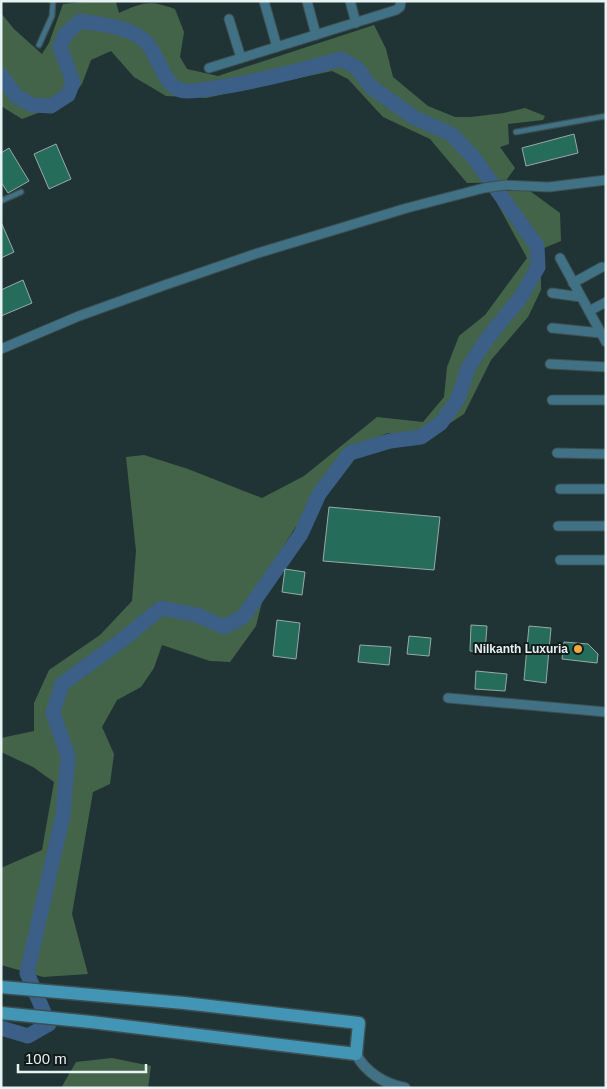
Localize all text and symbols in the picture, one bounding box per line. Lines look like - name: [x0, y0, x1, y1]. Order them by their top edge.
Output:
- place label: Nilkanth Luxuria: [474, 642, 568, 656]
- marker: Nilkanth Luxuria: [572, 643, 584, 655]
- scale bar: [18, 1042, 145, 1074]
- text: 100 m: [25, 1050, 67, 1067]

